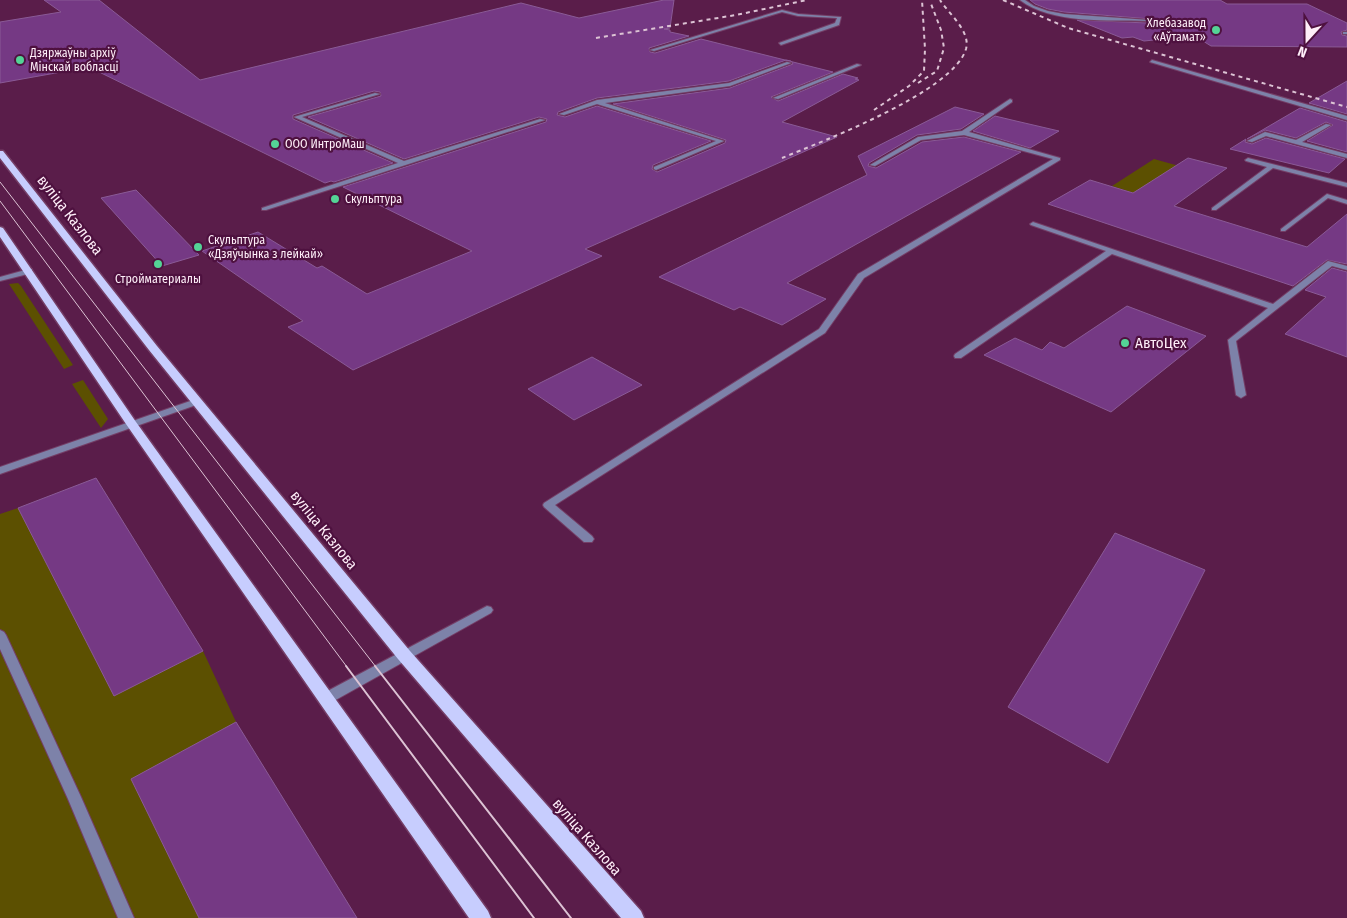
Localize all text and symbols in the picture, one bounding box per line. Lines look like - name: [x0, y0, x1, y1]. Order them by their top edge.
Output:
- north arrow: [1282, 15, 1332, 65]
- place label: Хлебазавод «Аўтамат»: [1147, 16, 1206, 44]
- marker: Хлебазавод «Аўтамат»: [1210, 24, 1222, 36]
- text: N: [1296, 42, 1309, 61]
- place label: Дзяржаўны архіў Мінскай вобласці: [29, 46, 119, 74]
- marker: Дзяржаўны архіў Мінскай вобласці: [14, 54, 26, 66]
- place label: ООО ИнтроМаш: [285, 137, 365, 151]
- marker: ООО ИнтроМаш: [269, 138, 281, 150]
- street label: вуліца Казлова: [33, 172, 107, 258]
- place label: Скульптура: [345, 192, 402, 206]
- marker: Скульптура: [329, 193, 341, 205]
- place label: Скульптура «Дзяўчынка з лейкай»: [208, 233, 323, 261]
- marker: Скульптура «Дзяўчынка з лейкай»: [192, 241, 204, 253]
- marker: Стройматериалы: [152, 258, 164, 270]
- place label: Стройматериалы: [115, 272, 201, 286]
- place label: АвтоЦех: [1135, 334, 1187, 352]
- marker: АвтоЦех: [1119, 337, 1131, 349]
- street label: вуліца Казлова: [287, 487, 361, 573]
- street label: вуліца Казлова: [549, 795, 625, 879]

